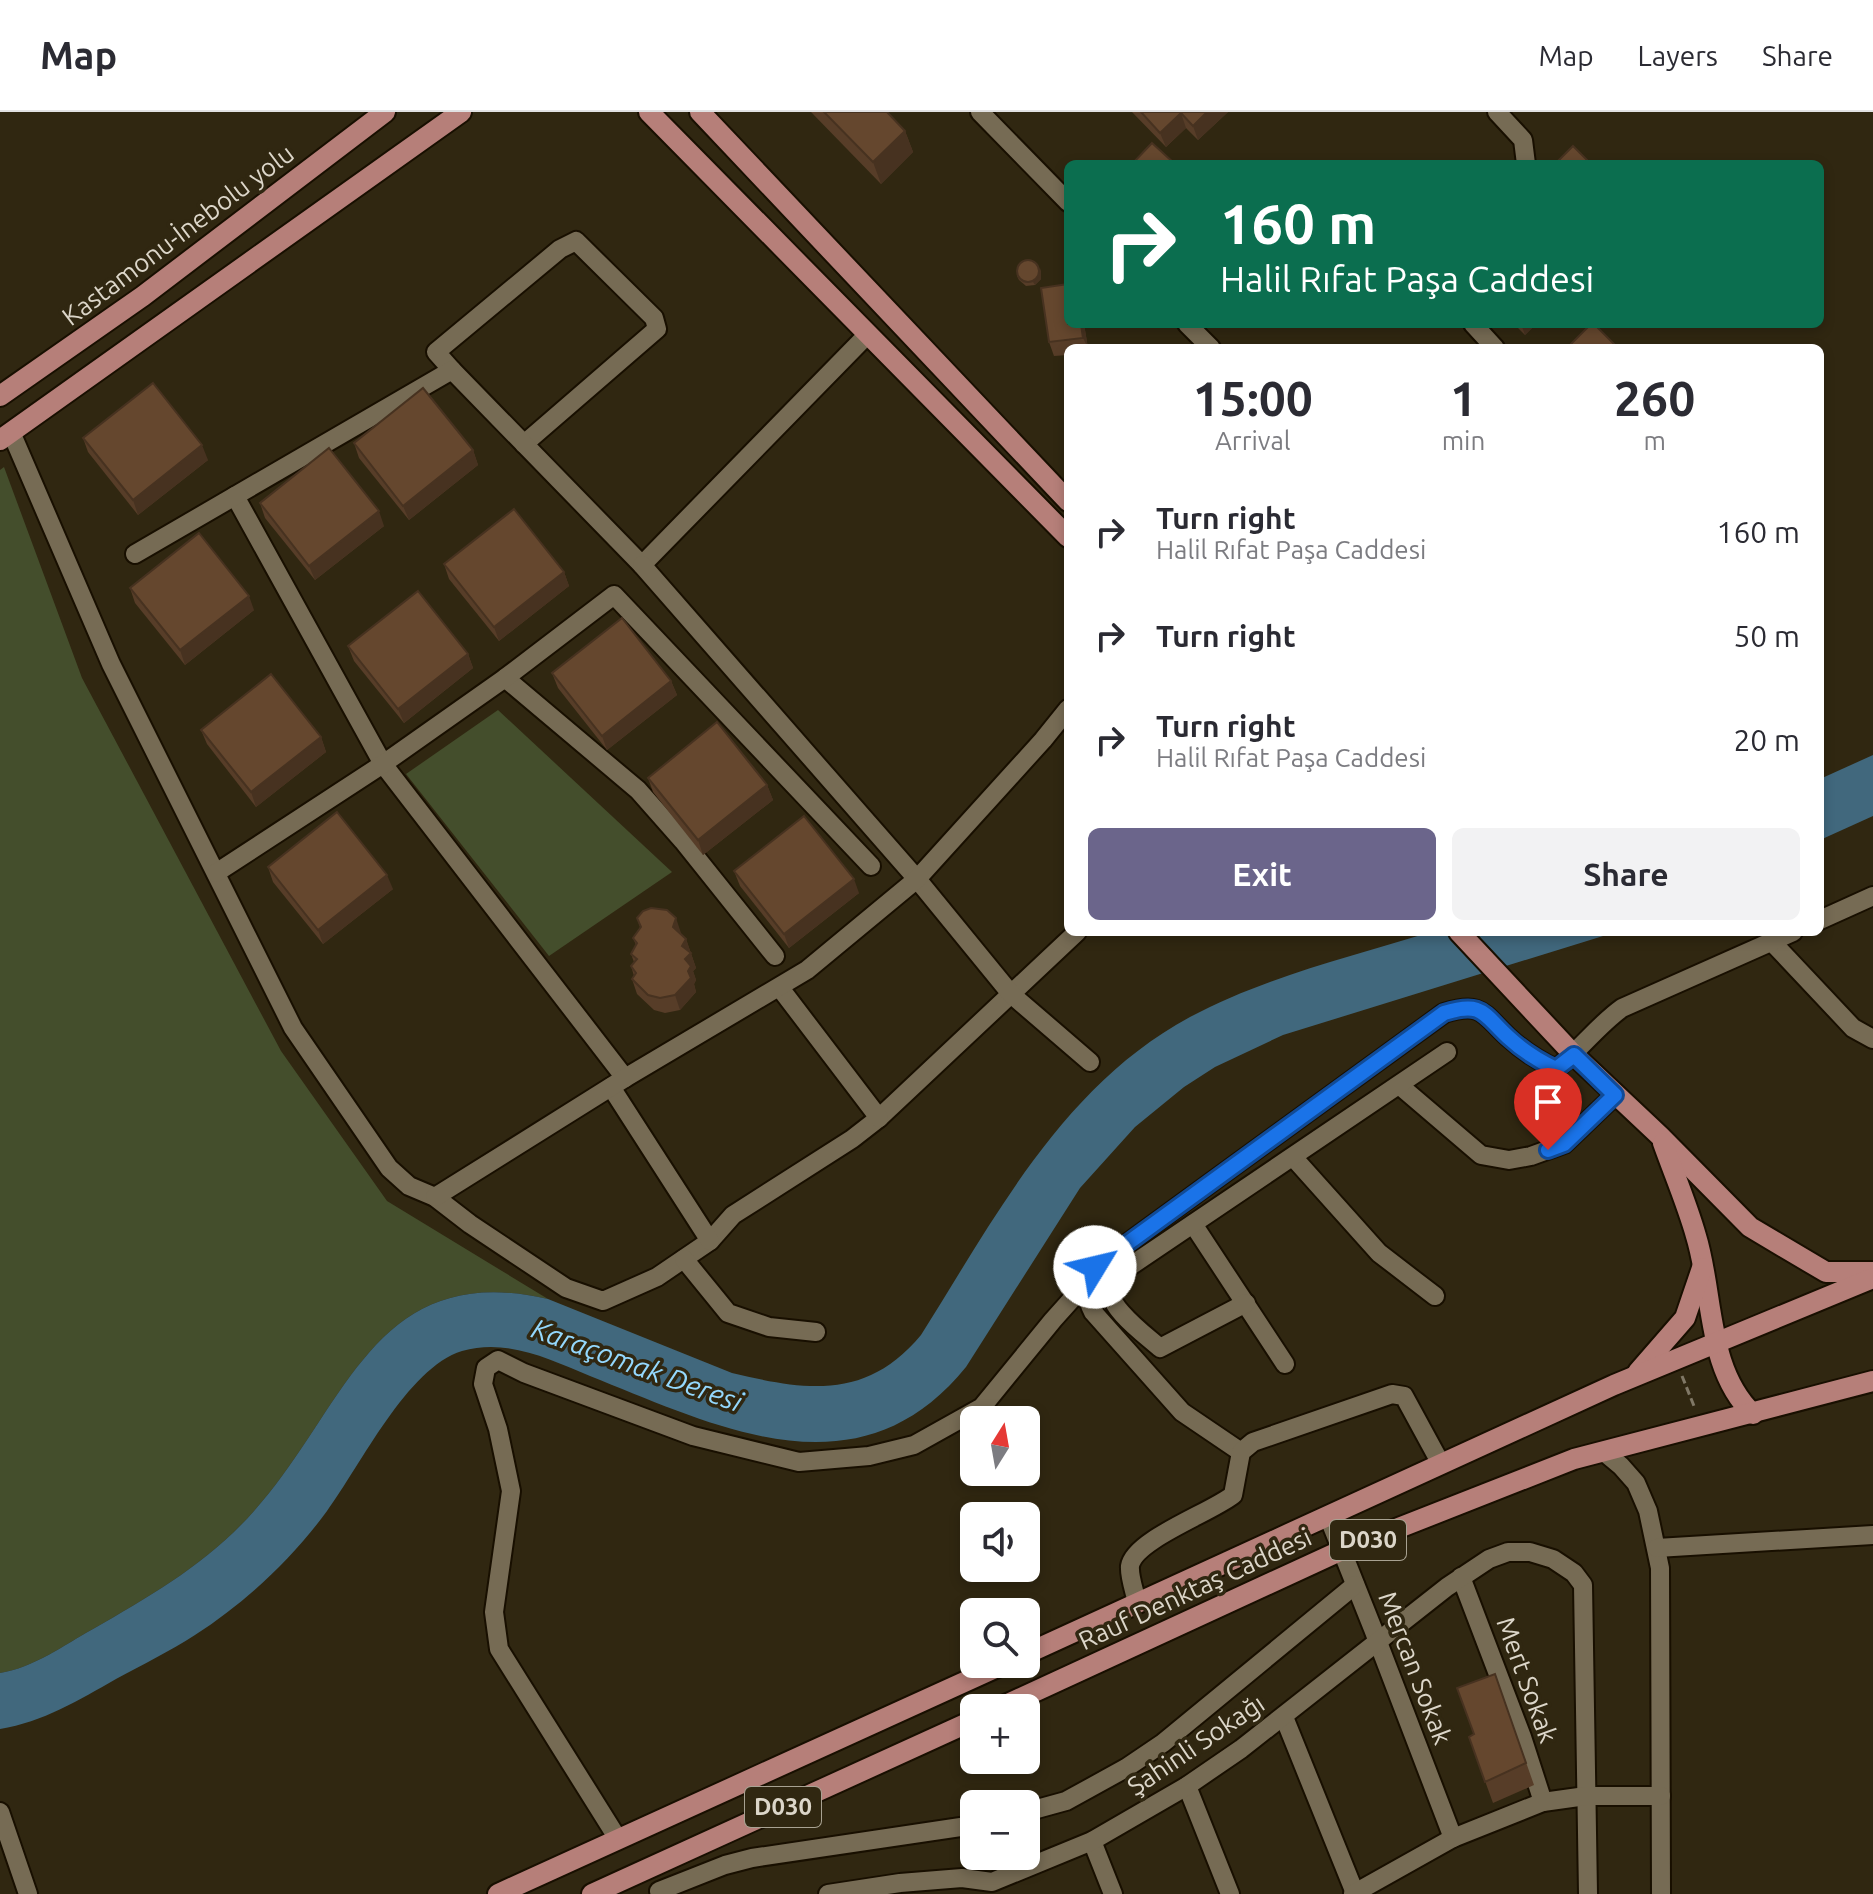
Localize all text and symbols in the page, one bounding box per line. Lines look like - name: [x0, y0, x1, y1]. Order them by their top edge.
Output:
- text: Map: [40, 34, 117, 76]
- text: Map: [1538, 40, 1594, 71]
- text: Layers: [1638, 40, 1718, 71]
- text: Share: [1762, 40, 1833, 71]
- street label: Kastamonu-İnebolu yolu: [56, 138, 299, 331]
- icon: right: [1088, 192, 1192, 296]
- text: 160 m: [1220, 192, 1376, 255]
- text: Halil Rıfat Paşa Caddesi: [1220, 258, 1594, 299]
- text: 15:00: [1193, 371, 1313, 425]
- text: 1: [1450, 371, 1477, 425]
- text: 260: [1614, 371, 1695, 425]
- text: Arrival: [1215, 426, 1291, 455]
- text: min: [1442, 426, 1485, 455]
- text: m: [1643, 426, 1666, 455]
- text: Turn right: [1156, 501, 1296, 535]
- icon: right: [1088, 510, 1132, 554]
- text: 160 m: [1716, 515, 1800, 549]
- text: Halil Rıfat Paşa Caddesi: [1156, 535, 1426, 564]
- icon: right: [1088, 614, 1132, 658]
- text: Turn right: [1156, 619, 1296, 653]
- text: 50 m: [1733, 619, 1800, 653]
- text: Turn right: [1156, 709, 1296, 743]
- icon: right: [1088, 718, 1132, 762]
- text: 20 m: [1733, 723, 1800, 757]
- text: Halil Rıfat Paşa Caddesi: [1156, 743, 1426, 772]
- button: Exit: [1088, 828, 1436, 920]
- button: Share: [1452, 828, 1800, 920]
- pin: [1514, 1068, 1582, 1150]
- icon: arrive: [1526, 1080, 1570, 1124]
- position arrow: [1053, 1225, 1137, 1309]
- water label: Karaçomak Deresi: [528, 1312, 748, 1417]
- north arrow: [960, 1406, 1040, 1486]
- map controls: [960, 1406, 1040, 1870]
- button: sound: [960, 1502, 1040, 1582]
- road number: D030: [1330, 1520, 1406, 1560]
- street label: Rauf Denktaş Caddesi: [1074, 1522, 1316, 1655]
- street label: Mercan Sokak: [1373, 1587, 1458, 1748]
- button: search: [960, 1598, 1040, 1678]
- street label: Mert Sokak: [1491, 1613, 1564, 1747]
- street label: Şahinli Sokağı: [1122, 1688, 1270, 1801]
- button: +: [960, 1694, 1040, 1774]
- road number: D030: [745, 1787, 821, 1827]
- button: −: [960, 1790, 1040, 1870]

